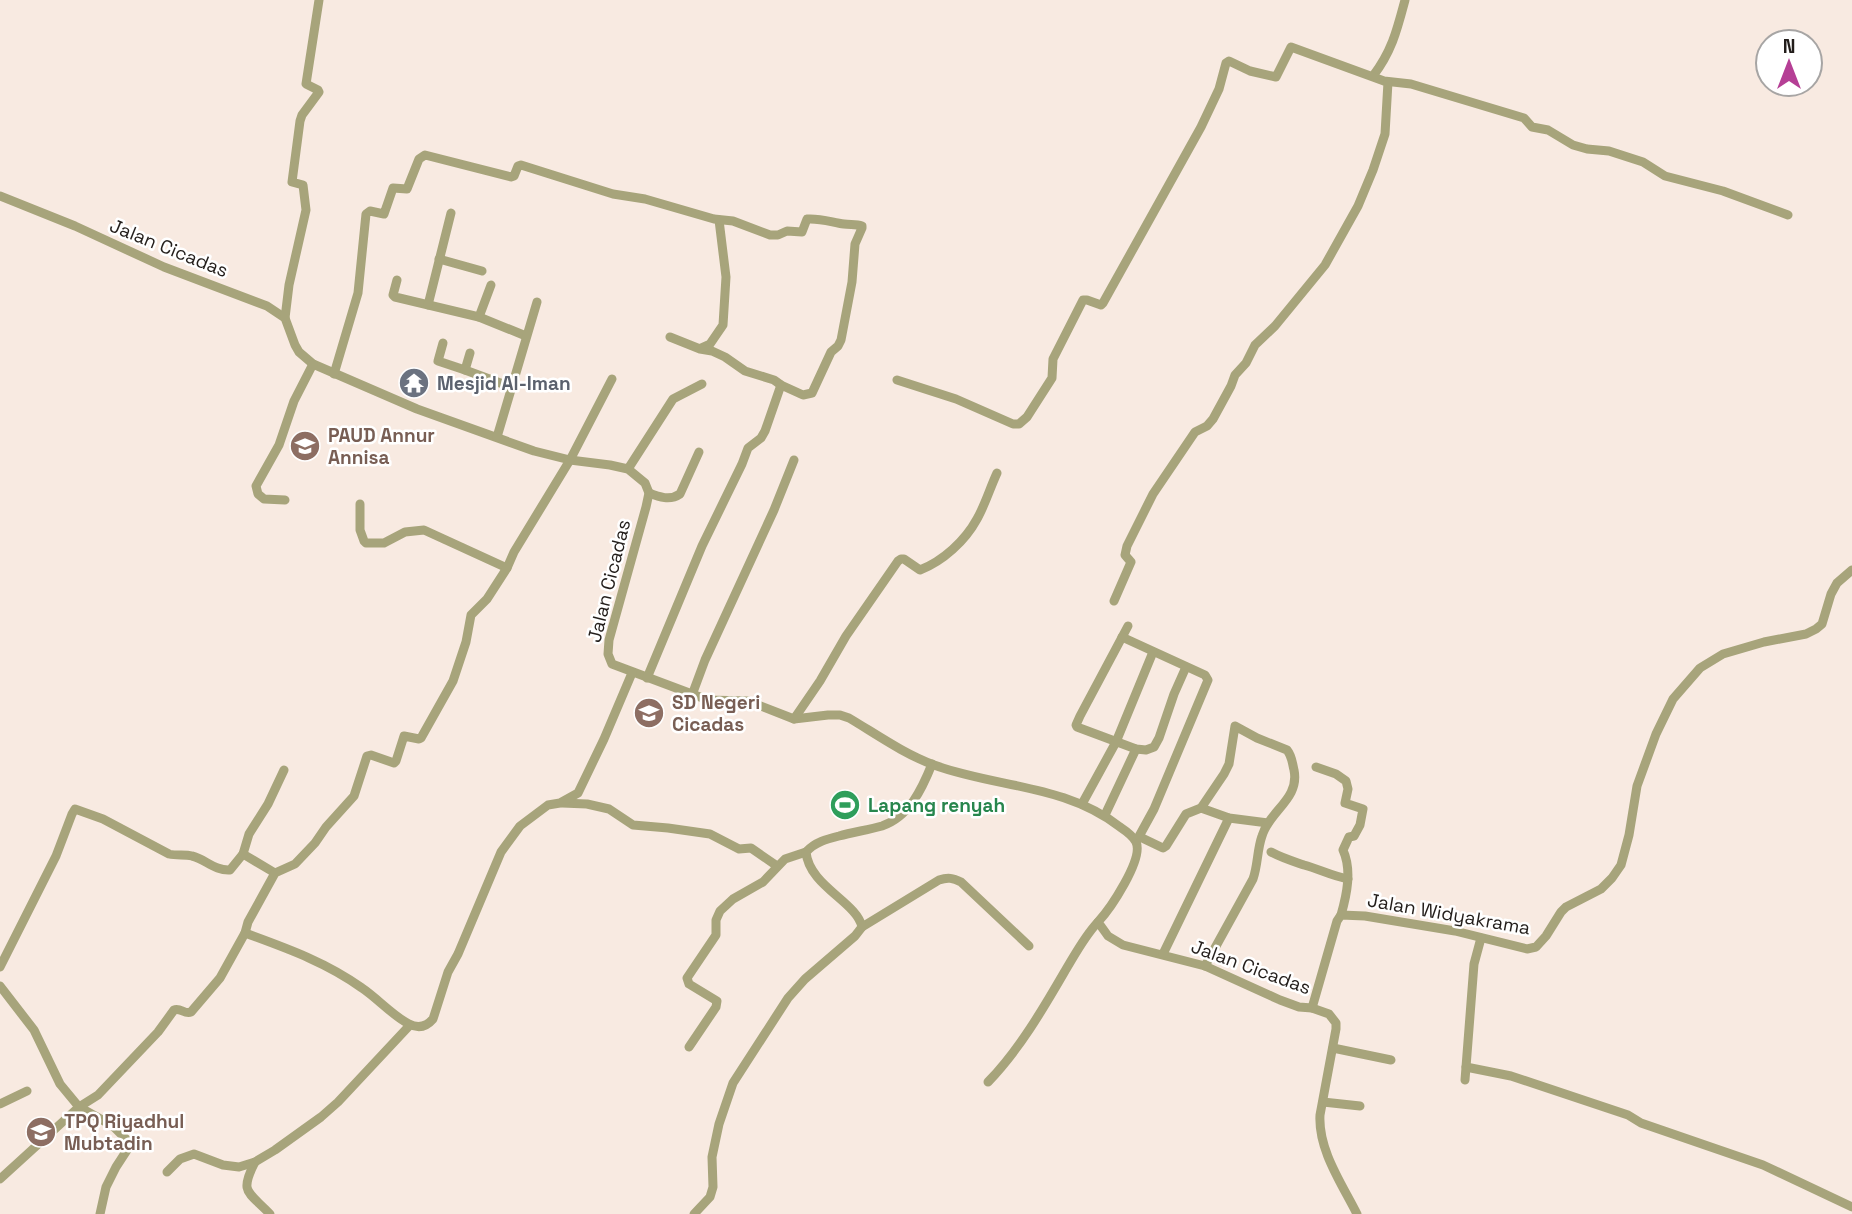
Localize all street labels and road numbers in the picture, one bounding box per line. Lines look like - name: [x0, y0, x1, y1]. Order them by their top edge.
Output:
- street label: Jalan Cicadas: [106, 213, 232, 283]
- street label: Jalan Cicadas: [582, 517, 636, 645]
- street label: Jalan Widyakrama: [1366, 887, 1532, 941]
- street label: Jalan Cicadas: [1188, 934, 1314, 1000]

